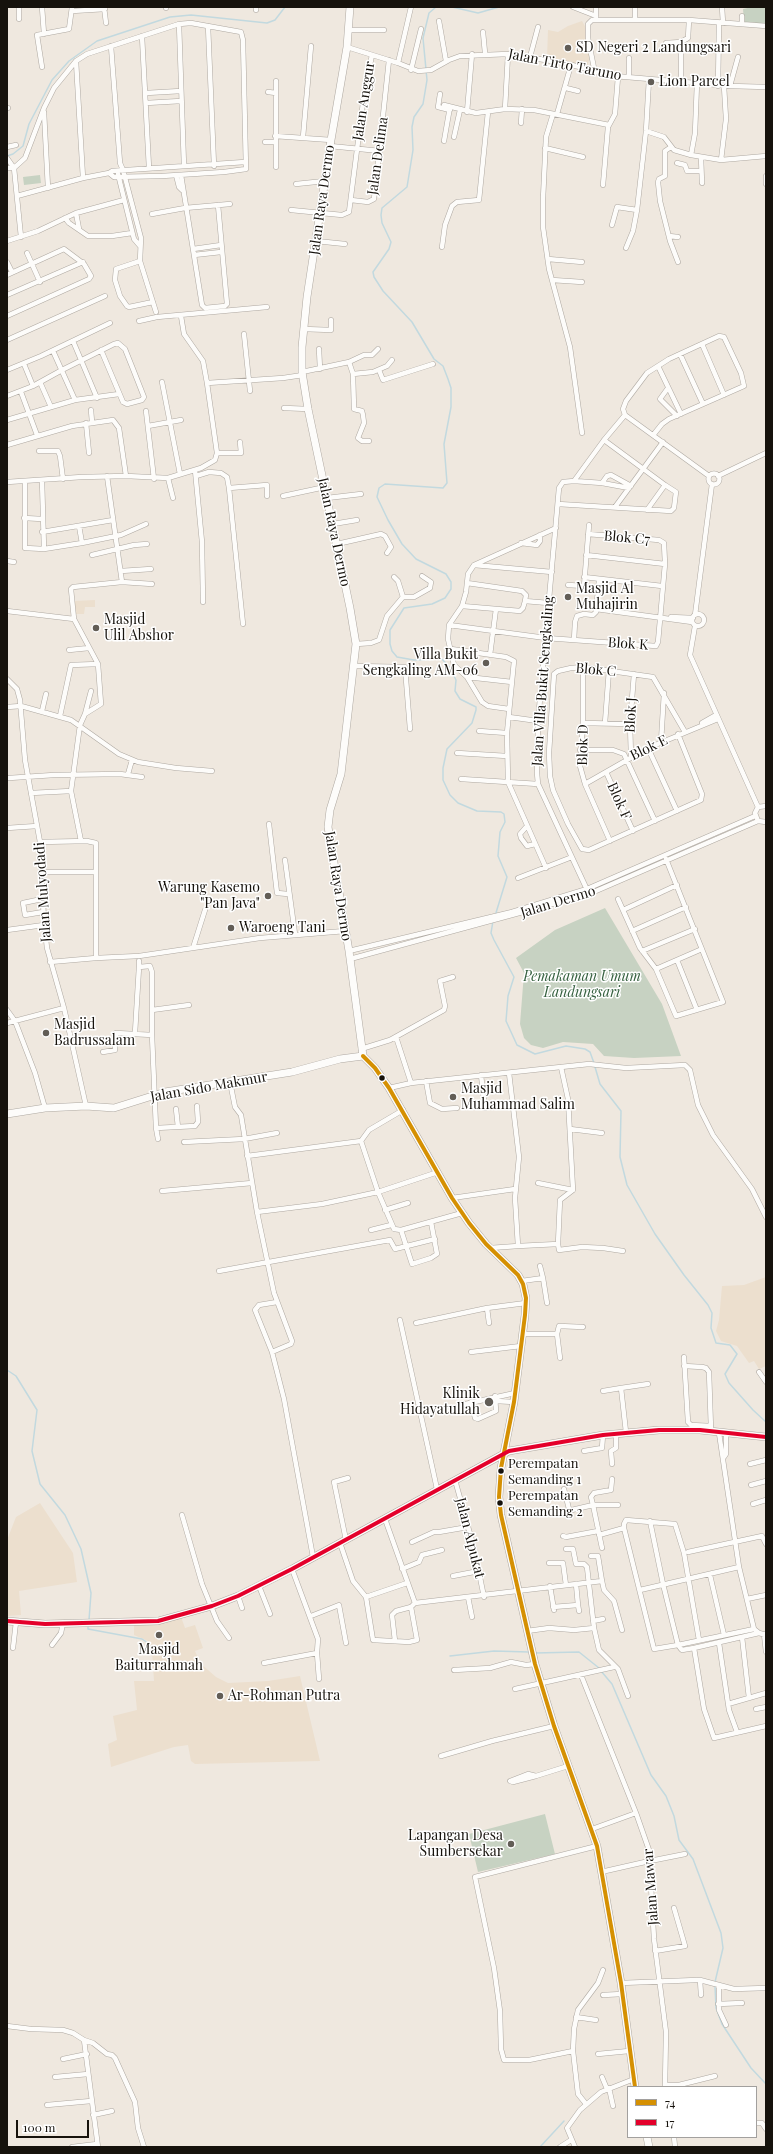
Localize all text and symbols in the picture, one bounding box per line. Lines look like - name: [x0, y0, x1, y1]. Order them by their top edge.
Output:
- place label: SD Negeri 2 Landungsari: [576, 40, 731, 56]
- marker: SD Negeri 2 Landungsari: [563, 43, 573, 53]
- street label: Jalan Tirto Taruno: [507, 46, 623, 84]
- street label: Jalan Anggur: [349, 60, 379, 142]
- place label: Lion Parcel: [659, 74, 730, 90]
- marker: Lion Parcel: [646, 77, 656, 87]
- street label: Jalan Delima: [364, 116, 392, 196]
- street label: Jalan Raya Dermo: [306, 144, 338, 256]
- street label: Jalan Raya Dermo: [314, 476, 354, 588]
- street label: Blok C7: [603, 528, 651, 548]
- place label: Masjid Al Muhajirin: [576, 581, 638, 614]
- marker: Masjid Al Muhajirin: [563, 592, 573, 602]
- street label: Jalan Villa Bukit Sengkaling: [529, 595, 557, 767]
- place label: Masjid Ulil Abshor: [104, 612, 174, 644]
- marker: Masjid Ulil Abshor: [91, 623, 101, 633]
- street label: Blok K: [607, 634, 649, 654]
- place label: Villa Bukit Sengkaling AM-06: [363, 647, 478, 680]
- marker: Villa Bukit Sengkaling AM-06: [481, 658, 491, 668]
- street label: Blok C: [575, 660, 617, 680]
- street label: Blok J: [622, 697, 640, 733]
- street label: Blok D: [574, 724, 592, 766]
- street label: Blok E: [627, 732, 671, 764]
- street label: Blok F: [603, 780, 635, 822]
- street label: Jalan Raya Dermo: [321, 830, 355, 942]
- street label: Jalan Mulyodadi: [31, 841, 55, 943]
- place label: Warung Kasemo "Pan Java": [158, 880, 260, 912]
- street label: Jalan Dermo: [518, 883, 598, 921]
- marker: Warung Kasemo "Pan Java": [263, 891, 273, 901]
- place label: Waroeng Tani: [239, 920, 326, 936]
- marker: Waroeng Tani: [226, 923, 236, 933]
- park label: Pemakaman Umum Landungsari: [523, 969, 641, 1002]
- place label: Masjid Badrussalam: [54, 1017, 135, 1050]
- marker: Masjid Badrussalam: [41, 1028, 51, 1038]
- street label: Jalan Sido Makmur: [149, 1068, 269, 1106]
- unlabelled marker: [377, 1073, 387, 1083]
- place label: Masjid Muhammad Salim: [461, 1081, 575, 1114]
- marker: Masjid Muhammad Salim: [448, 1092, 458, 1102]
- place label: Klinik Hidayatullah: [400, 1386, 480, 1418]
- marker: Klinik Hidayatullah: [483, 1396, 495, 1408]
- place label: Perempatan Semanding 1: [508, 1456, 581, 1487]
- marker: Perempatan Semanding 1: [496, 1466, 506, 1476]
- place label: Perempatan Semanding 2: [508, 1488, 583, 1519]
- street label: Jalan Alpukat: [452, 1496, 488, 1580]
- marker: Perempatan Semanding 2: [495, 1498, 505, 1508]
- marker: Masjid Baiturrahmah: [154, 1630, 164, 1640]
- place label: Masjid Baiturrahmah: [115, 1642, 203, 1674]
- place label: Ar-Rohman Putra: [228, 1688, 340, 1704]
- marker: Ar-Rohman Putra: [215, 1691, 225, 1701]
- place label: Lapangan Desa Sumbersekar: [408, 1828, 503, 1860]
- marker: Lapangan Desa Sumbersekar: [506, 1839, 516, 1849]
- street label: Jalan Mawar: [640, 1848, 662, 1926]
- legend: [627, 2086, 757, 2138]
- text: 74: [665, 2094, 675, 2110]
- scale bar: [18, 2112, 91, 2138]
- text: 17: [665, 2114, 674, 2130]
- text: 100 m: [23, 2119, 55, 2135]

